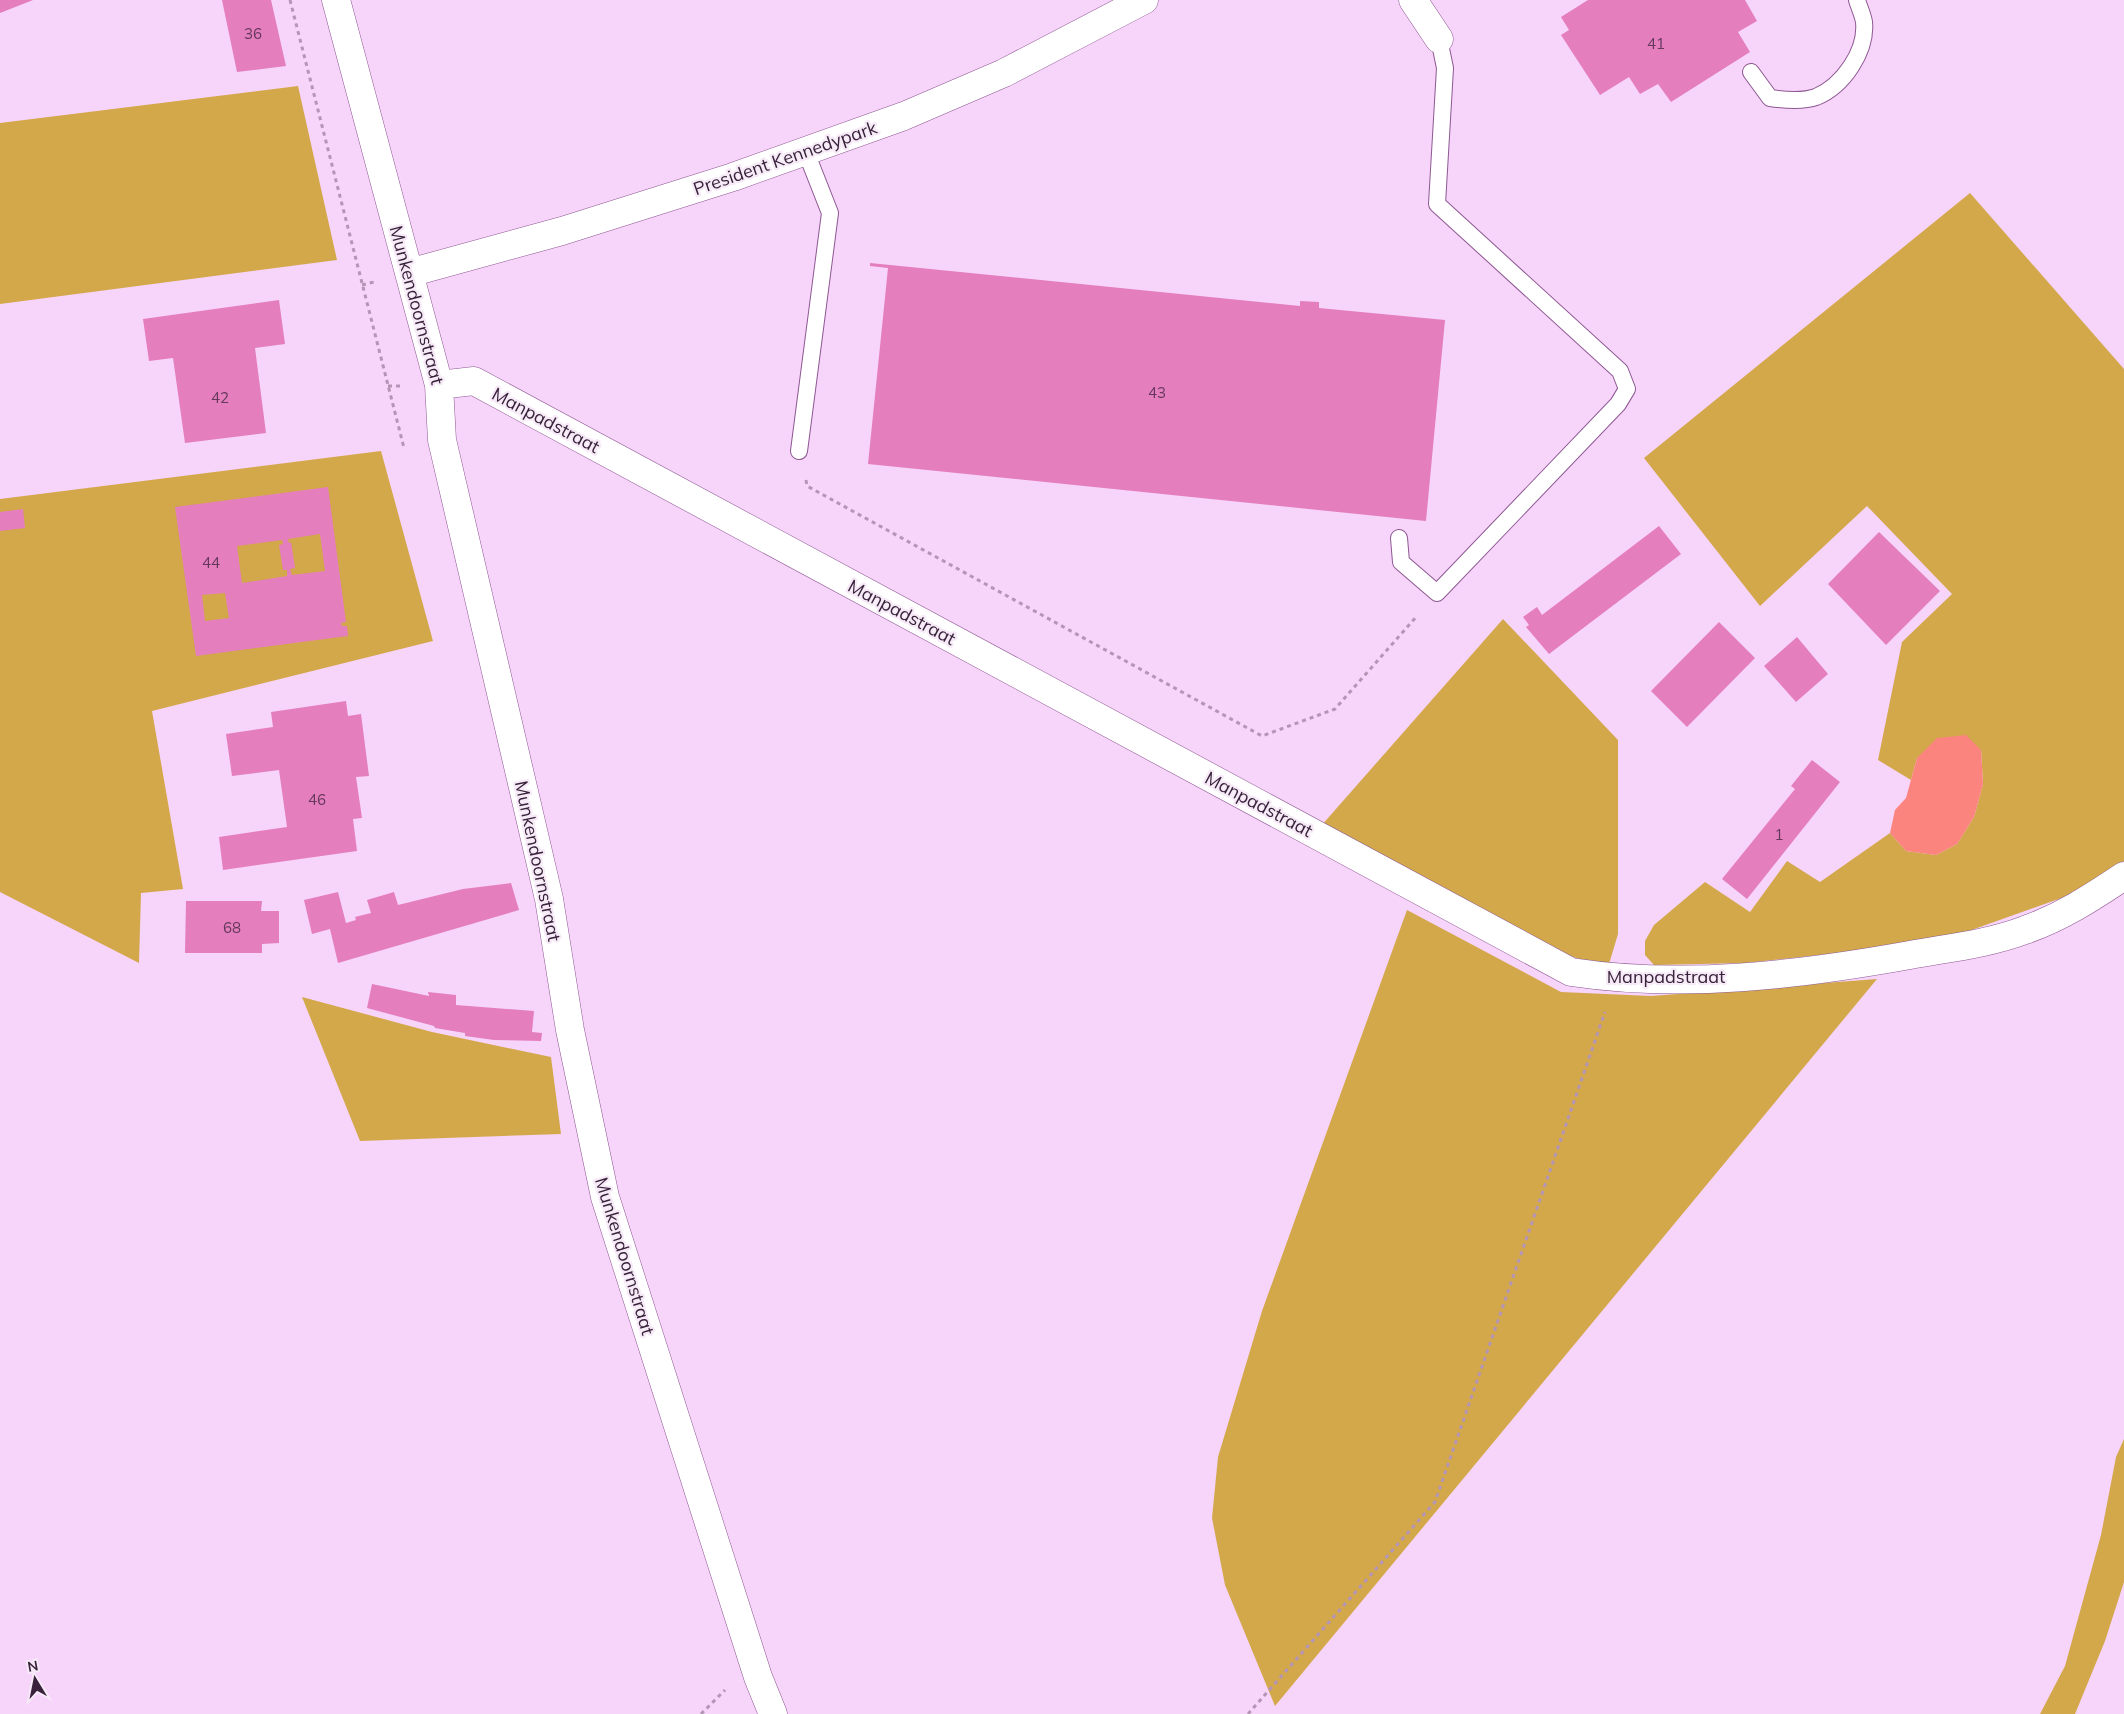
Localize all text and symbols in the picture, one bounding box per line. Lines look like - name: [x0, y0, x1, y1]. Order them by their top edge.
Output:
- house number: 36: [244, 24, 262, 43]
- house number: 41: [1647, 34, 1665, 53]
- street label: President Kennedypark: [690, 116, 881, 200]
- street label: Munkendoornstraat: [385, 223, 449, 387]
- street label: Manpadstraat: [488, 382, 604, 458]
- house number: 43: [1148, 383, 1166, 402]
- house number: 42: [211, 388, 229, 407]
- house number: 44: [202, 553, 220, 572]
- street label: Manpadstraat: [844, 574, 960, 650]
- street label: Manpadstraat: [1201, 766, 1317, 842]
- street label: Munkendoornstraat: [510, 779, 566, 943]
- house number: 46: [308, 790, 326, 809]
- house number: 1: [1774, 825, 1784, 844]
- house number: 68: [223, 918, 241, 937]
- street label: Manpadstraat: [1607, 965, 1725, 988]
- street label: Munkendoornstraat: [590, 1174, 660, 1338]
- north arrow: [10, 1654, 60, 1704]
- text: N: [26, 1656, 40, 1676]

